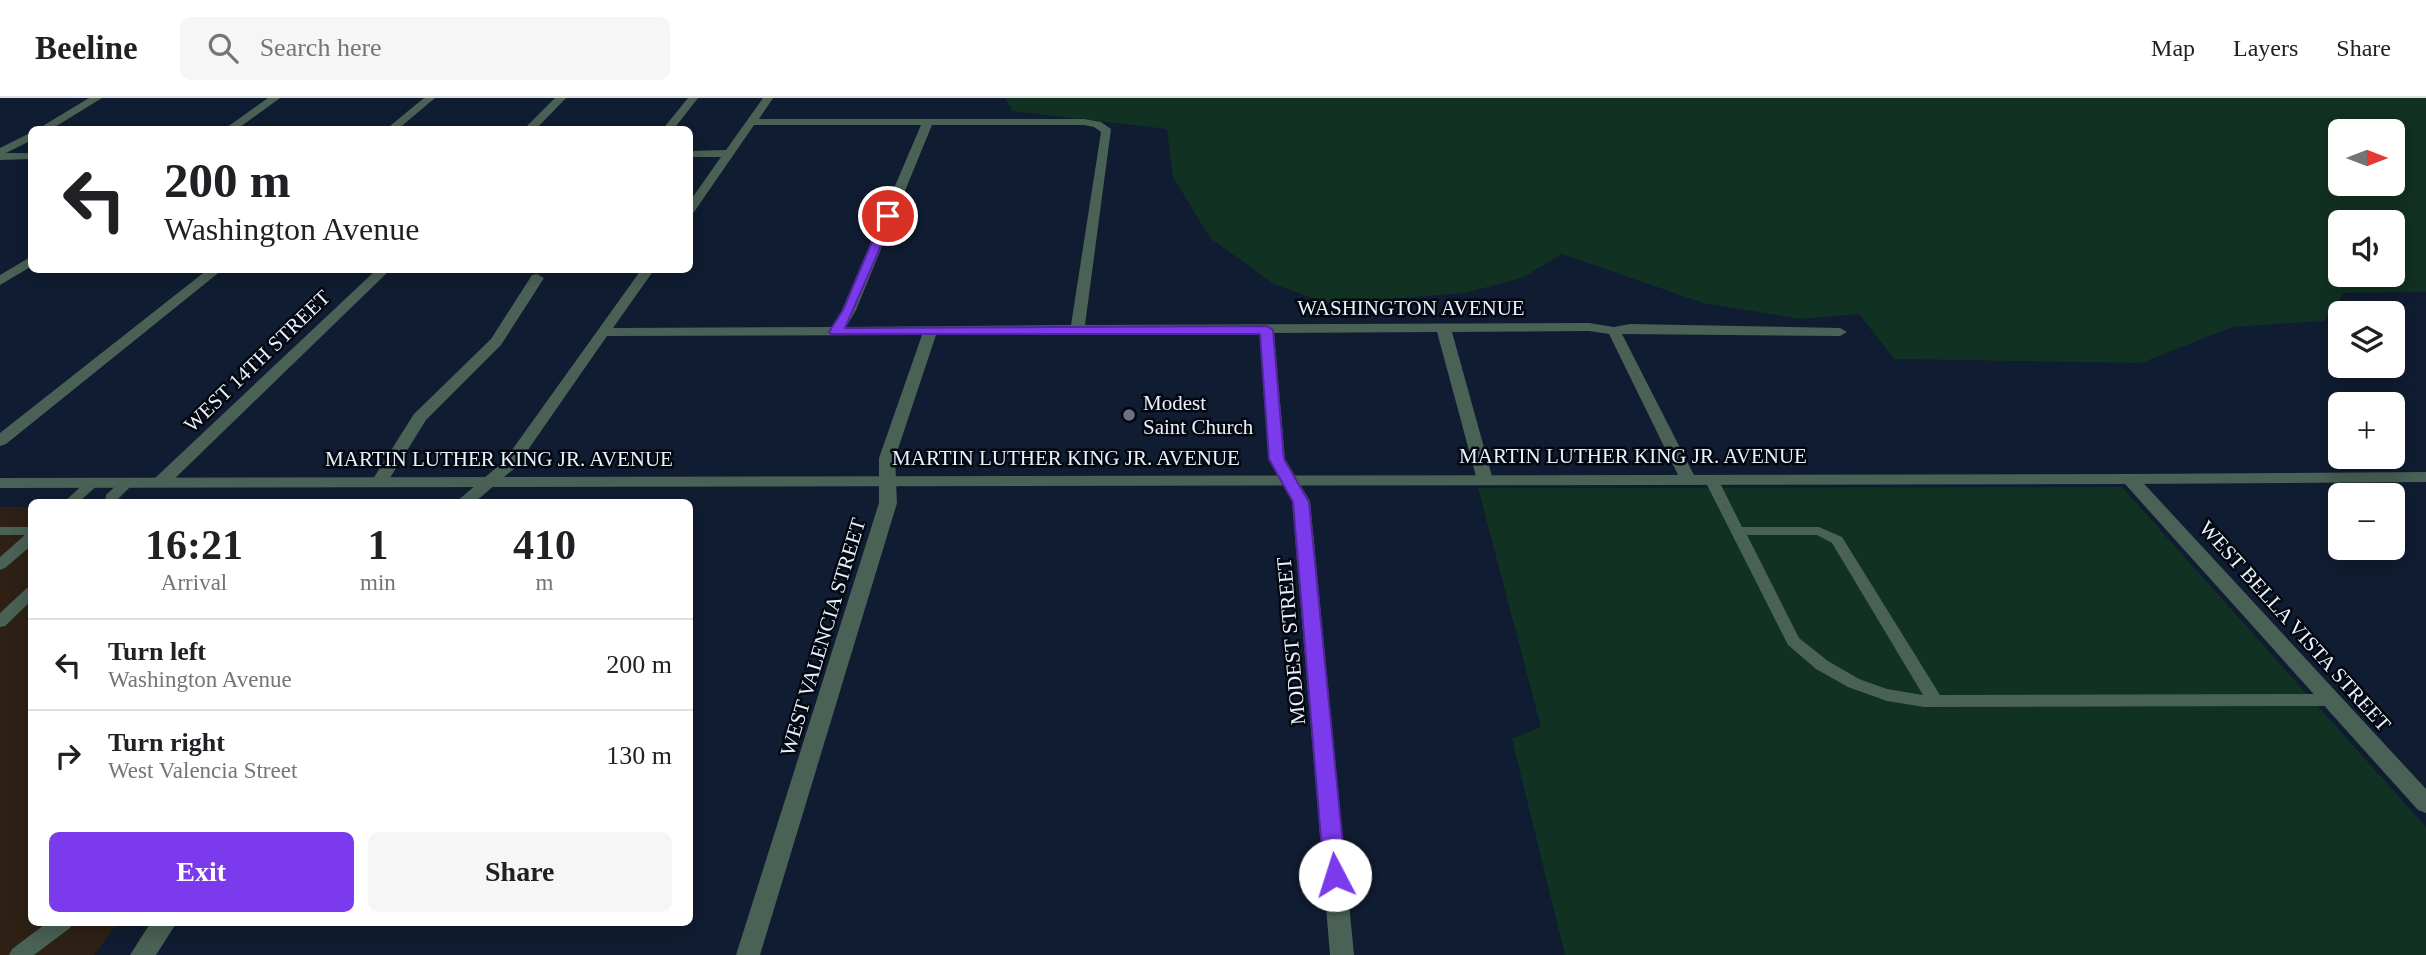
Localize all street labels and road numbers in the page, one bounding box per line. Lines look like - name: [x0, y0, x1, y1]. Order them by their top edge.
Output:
- street label: WEST 14TH STREET: [179, 285, 335, 437]
- street label: WASHINGTON AVENUE: [1297, 296, 1525, 320]
- street label: MARTIN LUTHER KING JR. AVENUE: [1459, 444, 1807, 468]
- street label: MARTIN LUTHER KING JR. AVENUE: [892, 446, 1240, 470]
- street label: MARTIN LUTHER KING JR. AVENUE: [325, 447, 673, 471]
- street label: WEST VALENCIA STREET: [775, 515, 871, 759]
- street label: WEST BELLA VISTA STREET: [2194, 516, 2396, 736]
- street label: MODEST STREET: [1272, 556, 1310, 726]

